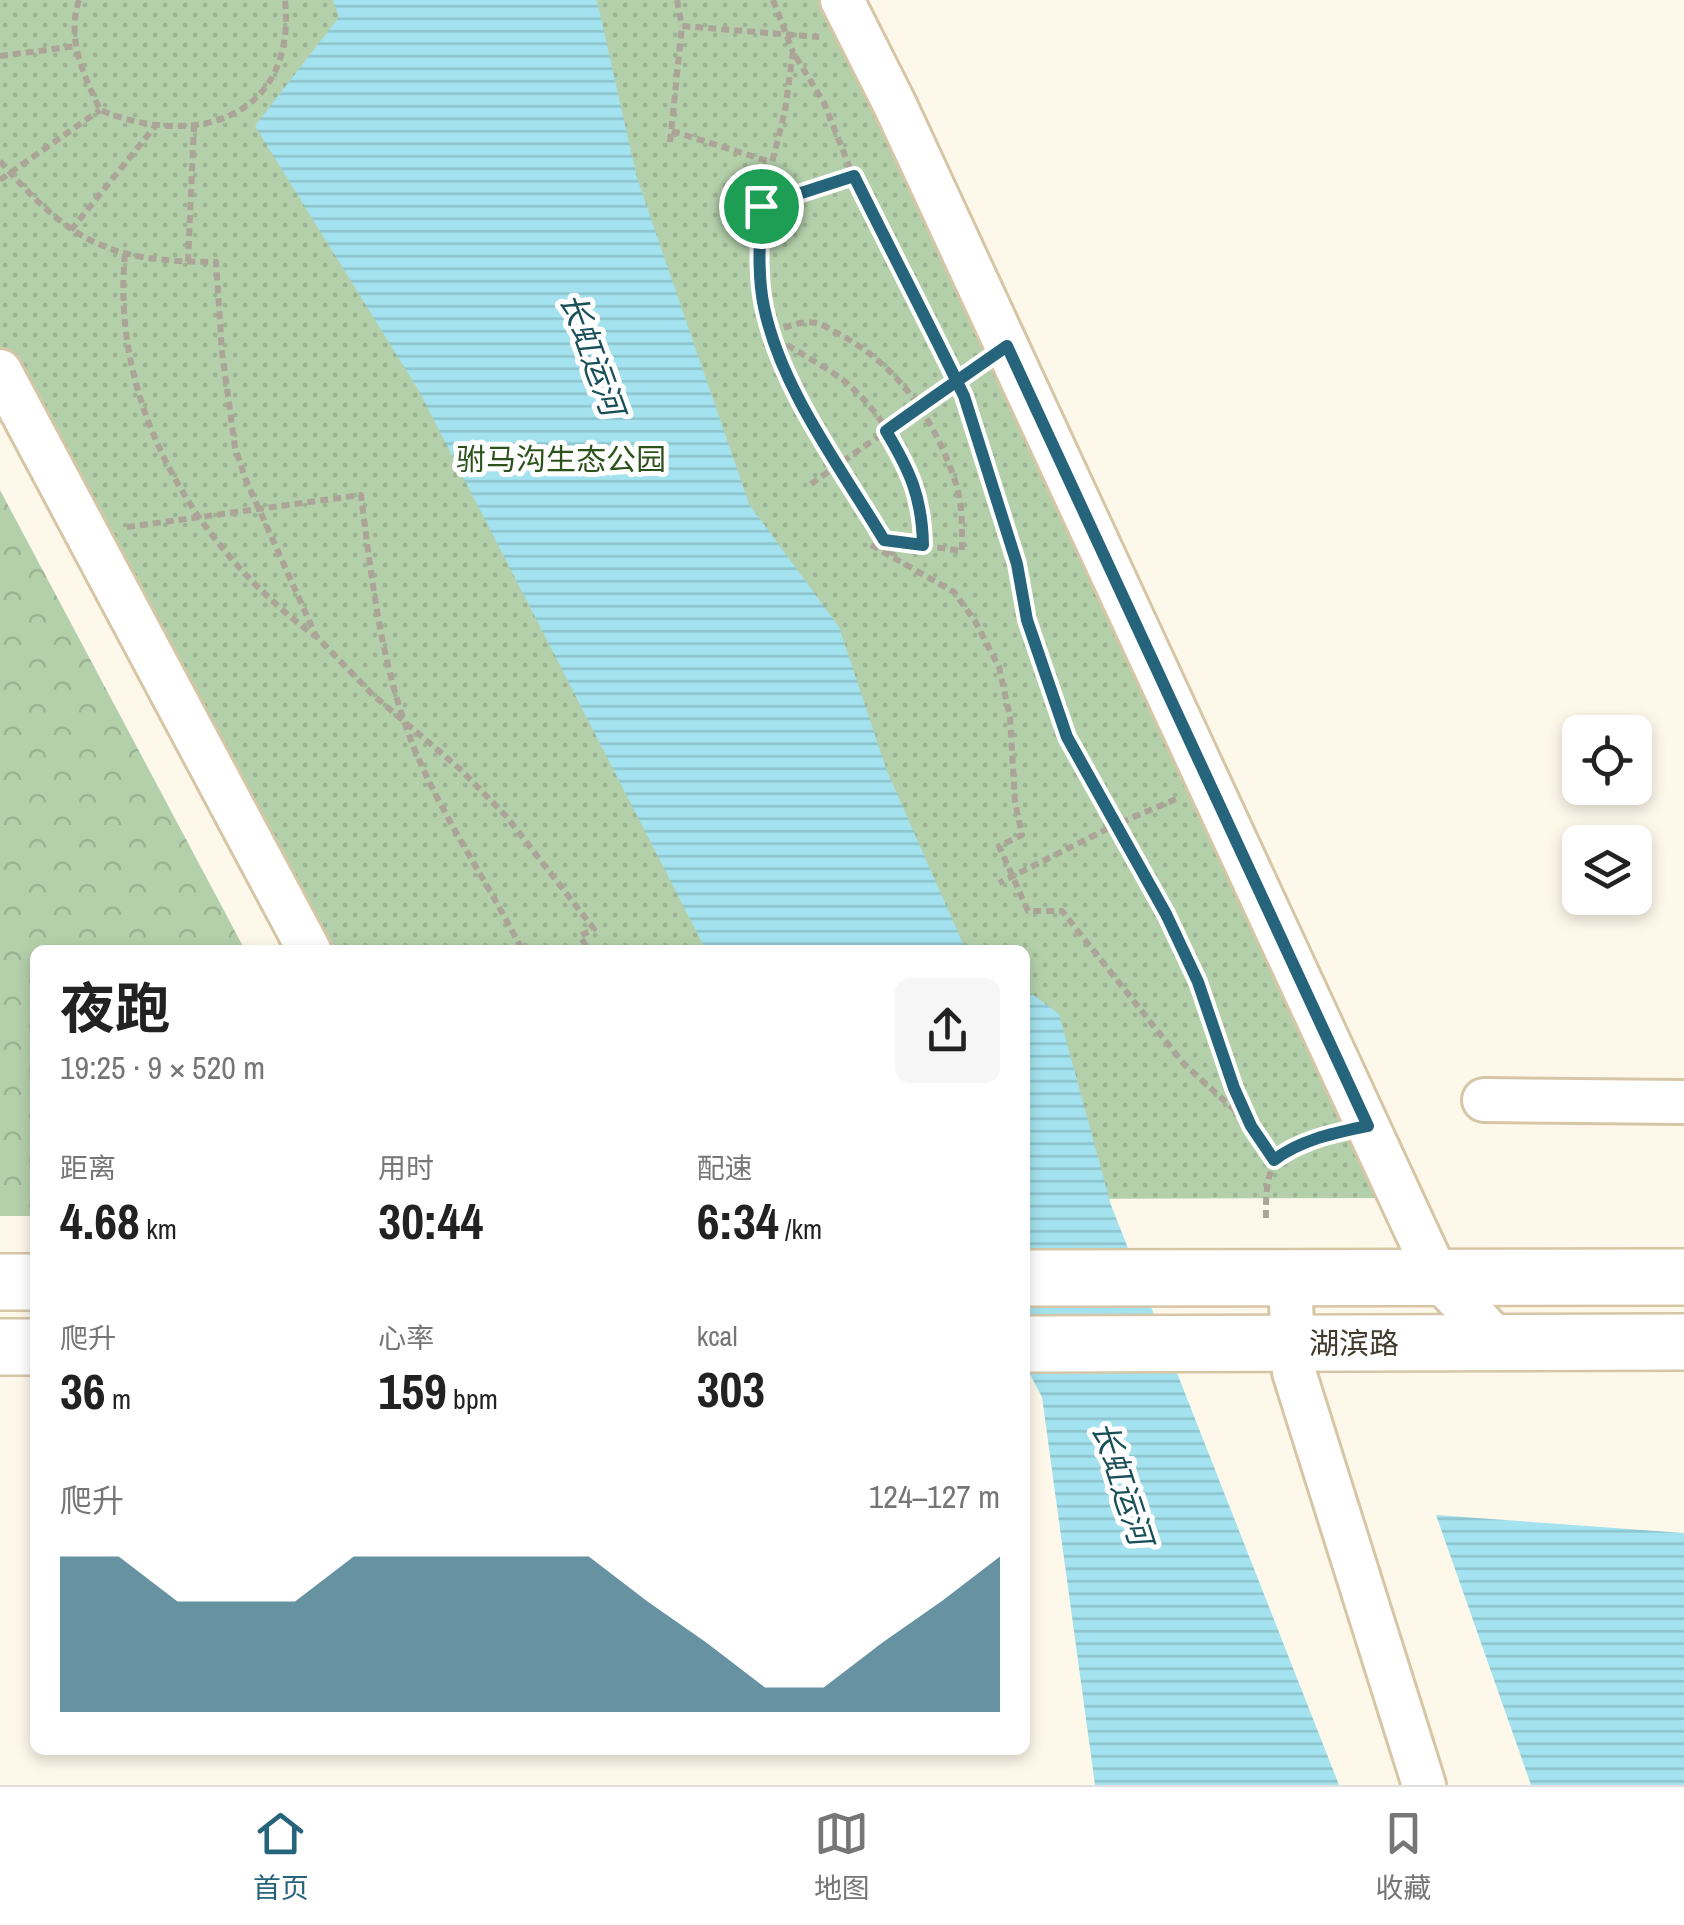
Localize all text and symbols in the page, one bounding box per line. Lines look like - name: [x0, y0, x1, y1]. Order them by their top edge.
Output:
- pin: [719, 164, 804, 249]
- icon: arrive: [734, 179, 789, 234]
- water label: 长虹运河: [550, 286, 637, 427]
- park label: 驸马沟生态公园: [456, 439, 666, 479]
- map controls: [1562, 715, 1652, 915]
- button: locate: [1562, 715, 1652, 805]
- button: layers: [1562, 825, 1652, 915]
- text: 夜跑: [60, 971, 170, 1045]
- button: share: [895, 978, 1000, 1083]
- text: 19:25 · 9 × 520 m: [60, 1046, 265, 1089]
- text: 距离: [60, 1149, 116, 1187]
- text: 用时: [378, 1149, 434, 1187]
- text: 配速: [697, 1149, 753, 1187]
- text: 4.68: [60, 1187, 140, 1255]
- text: 30:44: [378, 1187, 483, 1255]
- text: 6:34: [697, 1187, 779, 1255]
- text: km: [140, 1210, 177, 1248]
- text: /km: [779, 1210, 822, 1248]
- text: kcal: [697, 1317, 737, 1355]
- text: 爬升: [60, 1319, 116, 1357]
- text: 心率: [378, 1319, 434, 1357]
- street label: 湖滨路: [1309, 1323, 1399, 1363]
- text: 303: [697, 1355, 765, 1423]
- text: 36: [60, 1357, 106, 1425]
- text: 159: [378, 1357, 447, 1425]
- text: m: [106, 1380, 131, 1418]
- text: bpm: [447, 1380, 498, 1418]
- water label: 长虹运河: [1082, 1415, 1165, 1556]
- text: 124–127 m: [869, 1475, 1000, 1518]
- text: 爬升: [60, 1479, 124, 1522]
- tab: 首页: [253, 1806, 309, 1907]
- tab: 地图: [814, 1806, 870, 1907]
- tab: 收藏: [1375, 1806, 1431, 1907]

